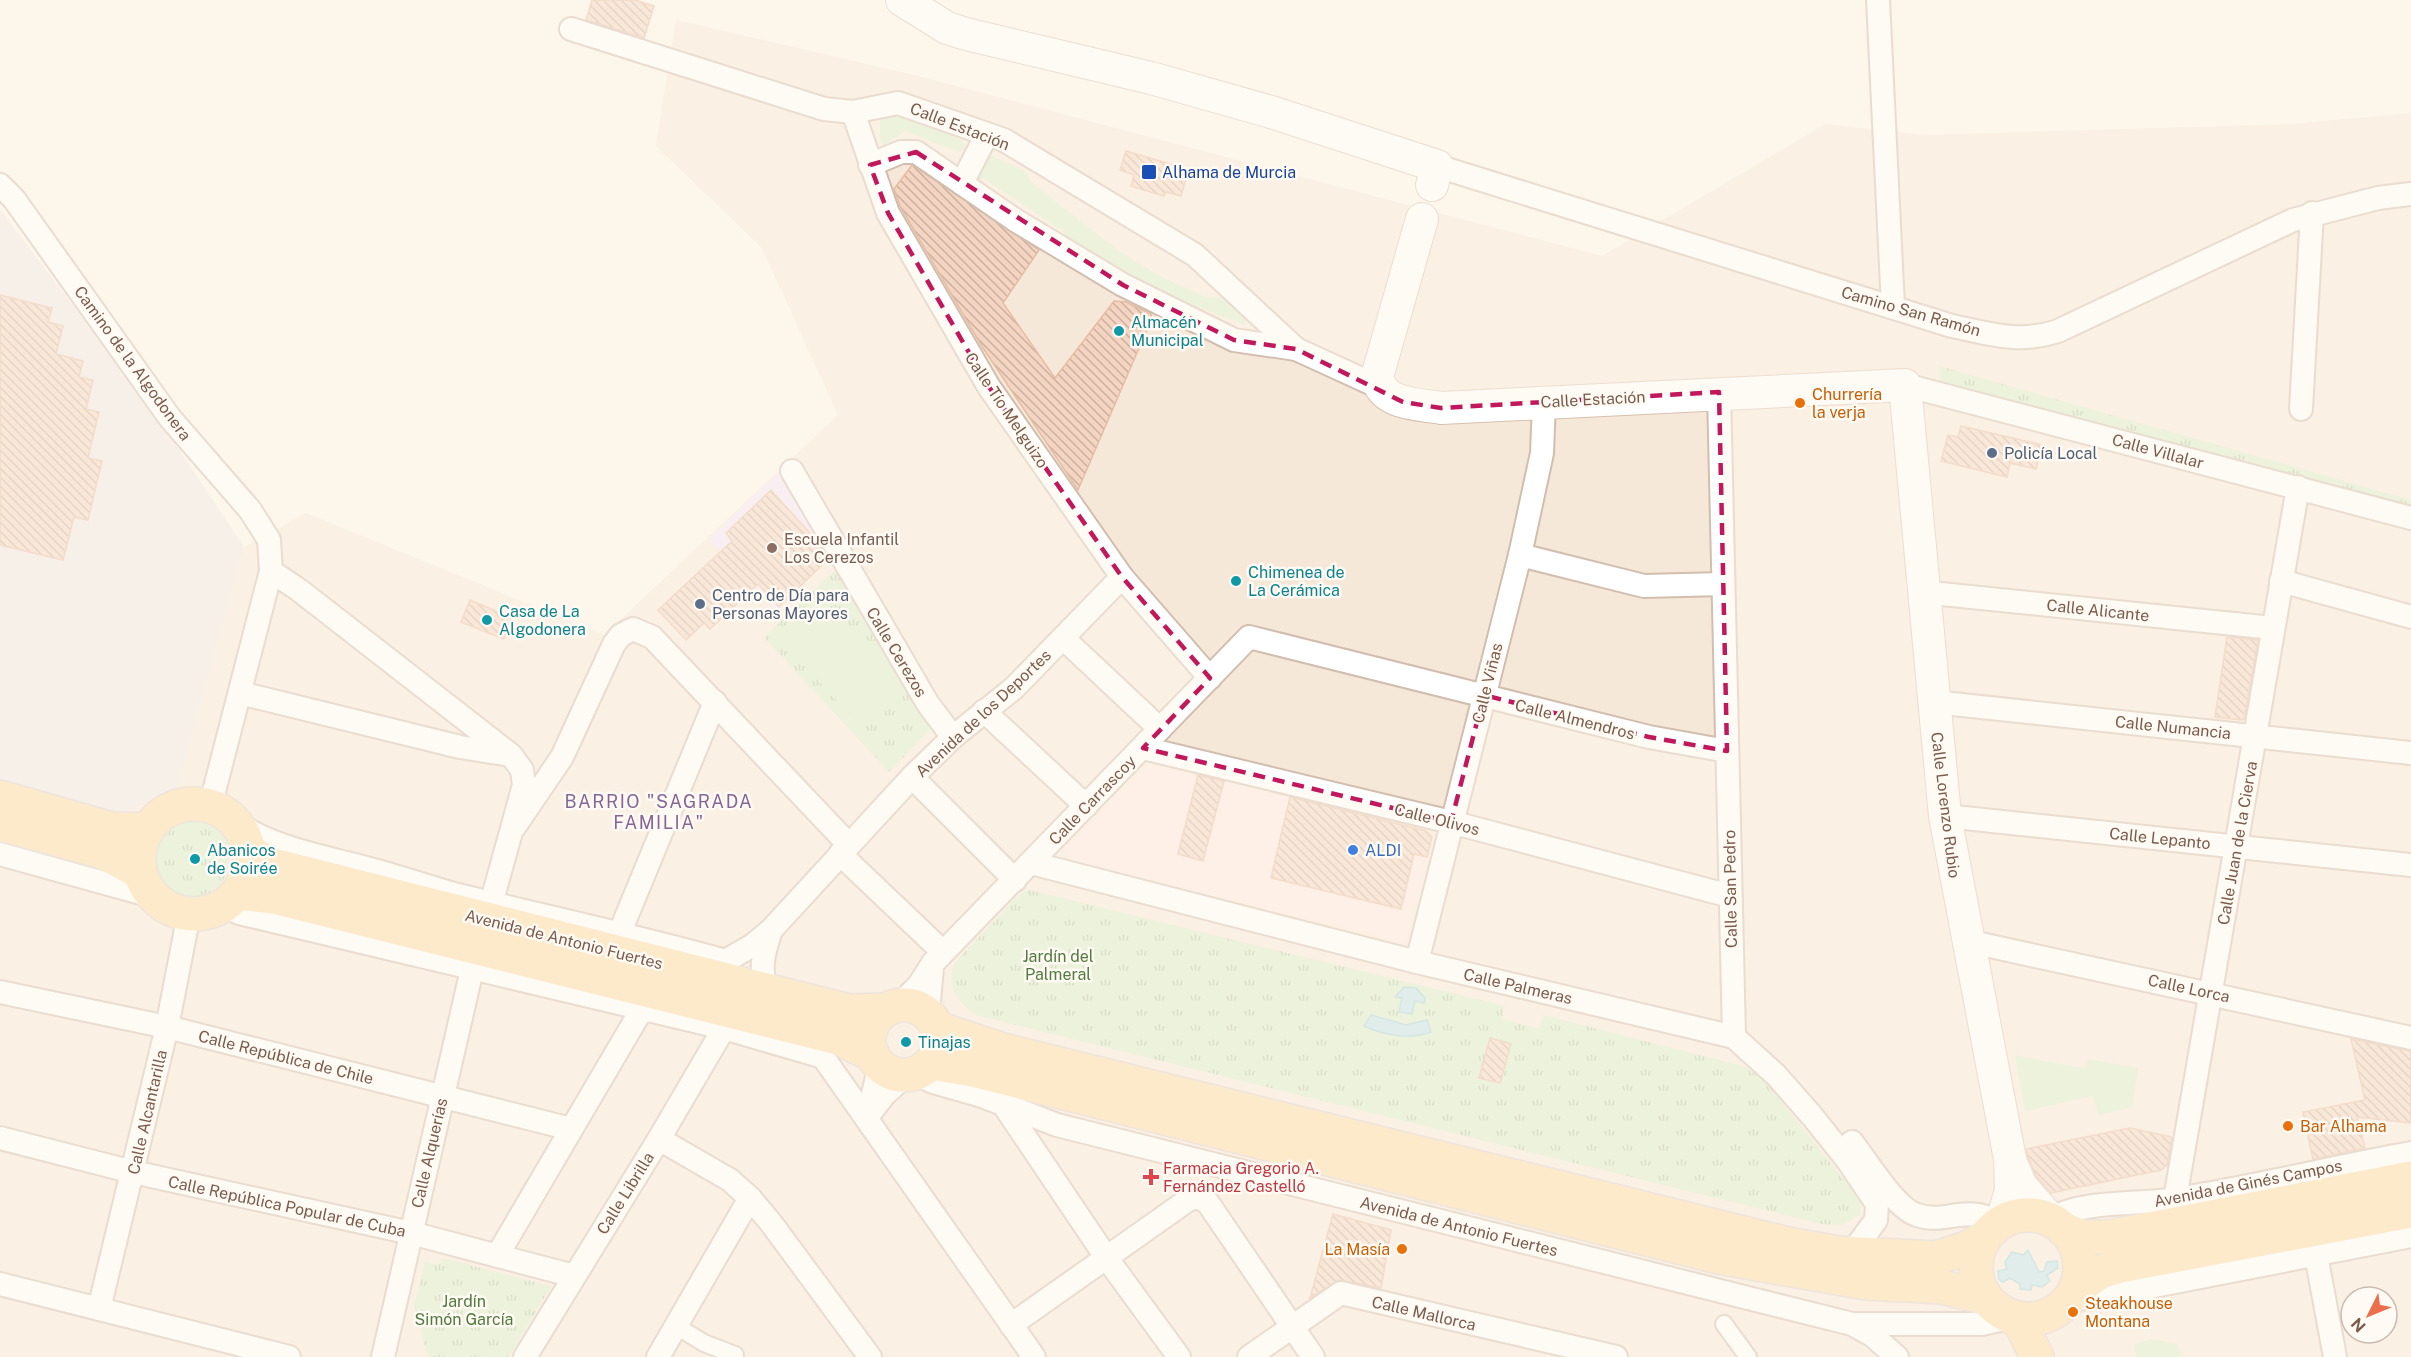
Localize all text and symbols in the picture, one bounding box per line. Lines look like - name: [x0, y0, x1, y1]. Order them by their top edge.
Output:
- street label: Calle Estación: [907, 99, 1012, 154]
- marker: Alhama de Murcia: [1140, 163, 1158, 181]
- place label: Alhama de Murcia: [1162, 163, 1296, 182]
- street label: Camino de la Algodonera: [70, 282, 195, 444]
- street label: Camino San Ramón: [1839, 283, 1983, 340]
- place label: Almacén Municipal: [1131, 313, 1204, 350]
- marker: Almacén Municipal: [1112, 324, 1126, 338]
- street label: Calle Tío Melguizo: [961, 349, 1052, 472]
- place label: Churrería la verja: [1812, 385, 1882, 422]
- street label: Calle Estación: [1540, 387, 1646, 412]
- marker: Churrería la verja: [1793, 396, 1807, 410]
- street label: Calle Villalar: [2110, 430, 2206, 473]
- place label: Policía Local: [2004, 444, 2097, 463]
- marker: Policía Local: [1985, 446, 1999, 460]
- place label: Escuela Infantil Los Cerezos: [784, 530, 899, 567]
- marker: Escuela Infantil Los Cerezos: [765, 541, 779, 555]
- place label: Chimenea de La Cerámica: [1248, 563, 1345, 600]
- marker: Chimenea de La Cerámica: [1229, 574, 1243, 588]
- place label: Centro de Día para Personas Mayores: [712, 586, 849, 623]
- street label: Calle Alicante: [2046, 596, 2150, 625]
- marker: Centro de Día para Personas Mayores: [693, 597, 707, 611]
- place label: Casa de La Algodonera: [499, 602, 586, 639]
- street label: Calle Cerezos: [862, 604, 931, 701]
- marker: Casa de La Algodonera: [480, 613, 494, 627]
- street label: Calle Viñas: [1468, 641, 1507, 725]
- street label: Avenida de los Deportes: [912, 646, 1055, 781]
- street label: Calle Almendros: [1513, 695, 1637, 744]
- street label: Calle Numancia: [2114, 712, 2232, 743]
- street label: Calle Lorenzo Rubio: [1927, 731, 1964, 879]
- street label: Calle Carrascoy: [1045, 751, 1140, 849]
- street label: Calle Juan de la Cierva: [2214, 760, 2261, 927]
- district label: BARRIO "SAGRADA FAMILIA": [565, 791, 753, 833]
- street label: Calle Olivos: [1392, 800, 1481, 839]
- street label: Calle Lepanto: [2108, 824, 2212, 853]
- street label: Calle San Pedro: [1720, 830, 1741, 948]
- place label: Abanicos de Soirée: [207, 841, 277, 878]
- place label: ALDI: [1365, 841, 1401, 860]
- marker: ALDI: [1346, 843, 1360, 857]
- marker: Abanicos de Soirée: [188, 852, 202, 866]
- street label: Avenida de Antonio Fuertes: [463, 906, 665, 973]
- park label: Jardín del Palmeral: [1022, 947, 1094, 984]
- street label: Calle Palmeras: [1462, 965, 1574, 1008]
- street label: Calle Lorca: [2146, 971, 2232, 1006]
- street label: Calle República de Chile: [196, 1027, 375, 1088]
- place label: Tinajas: [918, 1033, 971, 1052]
- marker: Tinajas: [899, 1035, 913, 1049]
- street label: Calle Alcantarilla: [124, 1048, 171, 1176]
- street label: Calle Alquerías: [408, 1096, 451, 1210]
- place label: Bar Alhama: [2300, 1117, 2387, 1136]
- marker: Bar Alhama: [2281, 1119, 2295, 1133]
- street label: Calle Librilla: [593, 1149, 658, 1238]
- street label: Avenida de Ginés Campos: [2152, 1156, 2344, 1211]
- place label: Farmacia Gregorio A. Fernández Castelló: [1163, 1159, 1319, 1196]
- marker: Farmacia Gregorio A. Fernández Castelló: [1144, 1170, 1158, 1184]
- street label: Calle República Popular de Cuba: [166, 1172, 407, 1241]
- street label: Avenida de Antonio Fuertes: [1358, 1193, 1560, 1260]
- place label: La Masía: [1325, 1240, 1390, 1259]
- marker: La Masía: [1395, 1242, 1409, 1256]
- north arrow: [2339, 1285, 2399, 1345]
- park label: Jardín Simón García: [415, 1292, 513, 1329]
- street label: Calle Mallorca: [1370, 1292, 1478, 1335]
- place label: Steakhouse Montana: [2085, 1294, 2173, 1331]
- marker: Steakhouse Montana: [2066, 1305, 2080, 1319]
- text: N: [2347, 1314, 2370, 1336]

